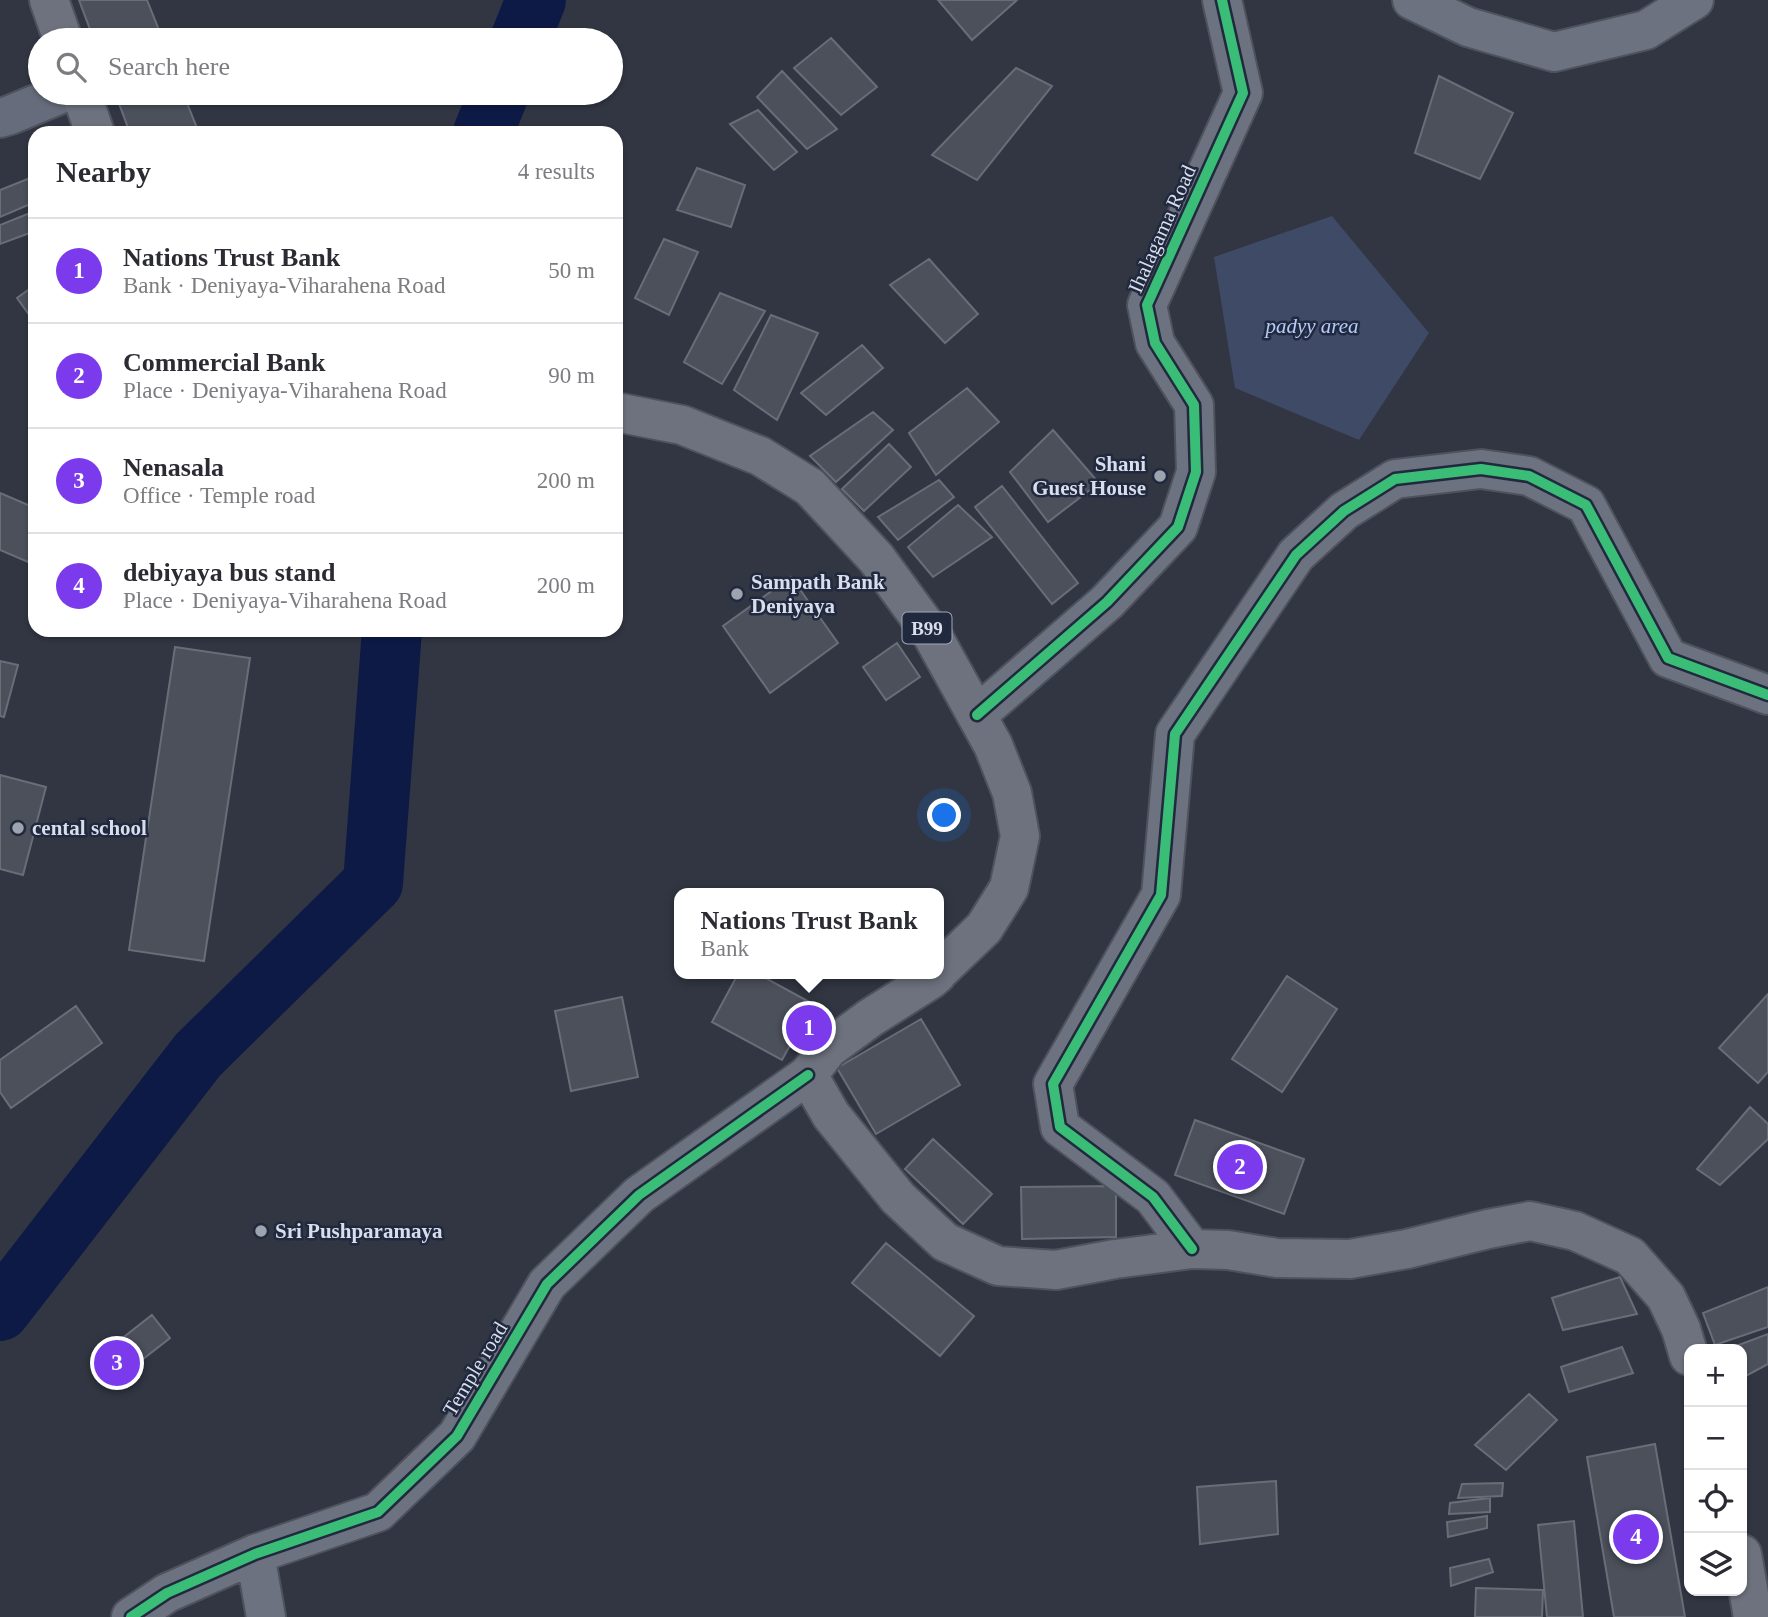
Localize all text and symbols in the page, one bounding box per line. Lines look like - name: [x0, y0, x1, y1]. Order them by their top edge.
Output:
- search box: [28, 28, 623, 105]
- icon: search: [52, 48, 90, 86]
- text: Search here: [108, 52, 230, 81]
- text: Nearby: [56, 155, 151, 188]
- text: 4 results: [518, 159, 595, 184]
- street label: Ihalagama Road: [1123, 161, 1201, 296]
- text: Nations Trust Bank: [123, 243, 340, 272]
- text: 1: [73, 258, 85, 283]
- text: 50 m: [548, 258, 595, 283]
- text: Bank · Deniyaya-Viharahena Road: [123, 273, 445, 298]
- park label: padyy area: [1263, 314, 1359, 338]
- text: Commercial Bank: [123, 348, 325, 377]
- text: 2: [73, 363, 85, 388]
- text: 90 m: [548, 363, 595, 388]
- text: Place · Deniyaya-Viharahena Road: [123, 378, 447, 403]
- place label: Shani Guest House: [1032, 452, 1146, 500]
- text: Nenasala: [123, 453, 224, 482]
- text: 3: [73, 468, 85, 493]
- text: 200 m: [537, 468, 595, 493]
- marker: Shani Guest House: [1152, 468, 1168, 484]
- text: Office · Temple road: [123, 483, 315, 508]
- text: debiyaya bus stand: [123, 558, 335, 587]
- place label: Sampath Bank Deniyaya: [751, 570, 885, 618]
- text: 4: [73, 573, 85, 598]
- text: 200 m: [537, 573, 595, 598]
- marker: Sampath Bank Deniyaya: [729, 586, 745, 602]
- text: Place · Deniyaya-Viharahena Road: [123, 588, 447, 613]
- road number: B99: [902, 612, 951, 643]
- your location: [927, 798, 961, 832]
- place label: cental school: [32, 816, 147, 840]
- marker: cental school: [10, 820, 26, 836]
- popup: [674, 888, 944, 979]
- text: Nations Trust Bank: [700, 906, 918, 935]
- text: Bank: [700, 936, 749, 961]
- pin: 1: [786, 1002, 832, 1054]
- pin: 2: [1217, 1141, 1263, 1193]
- place label: Sri Pushparamaya: [275, 1219, 443, 1243]
- marker: Sri Pushparamaya: [253, 1223, 269, 1239]
- street label: Temple road: [438, 1317, 513, 1420]
- pin: 3: [94, 1337, 140, 1389]
- map controls: [1684, 1344, 1747, 1596]
- button: +: [1684, 1344, 1747, 1407]
- button: −: [1684, 1407, 1747, 1470]
- button: locate: [1684, 1470, 1747, 1533]
- pin: 4: [1613, 1511, 1659, 1563]
- button: layers: [1684, 1533, 1747, 1596]

